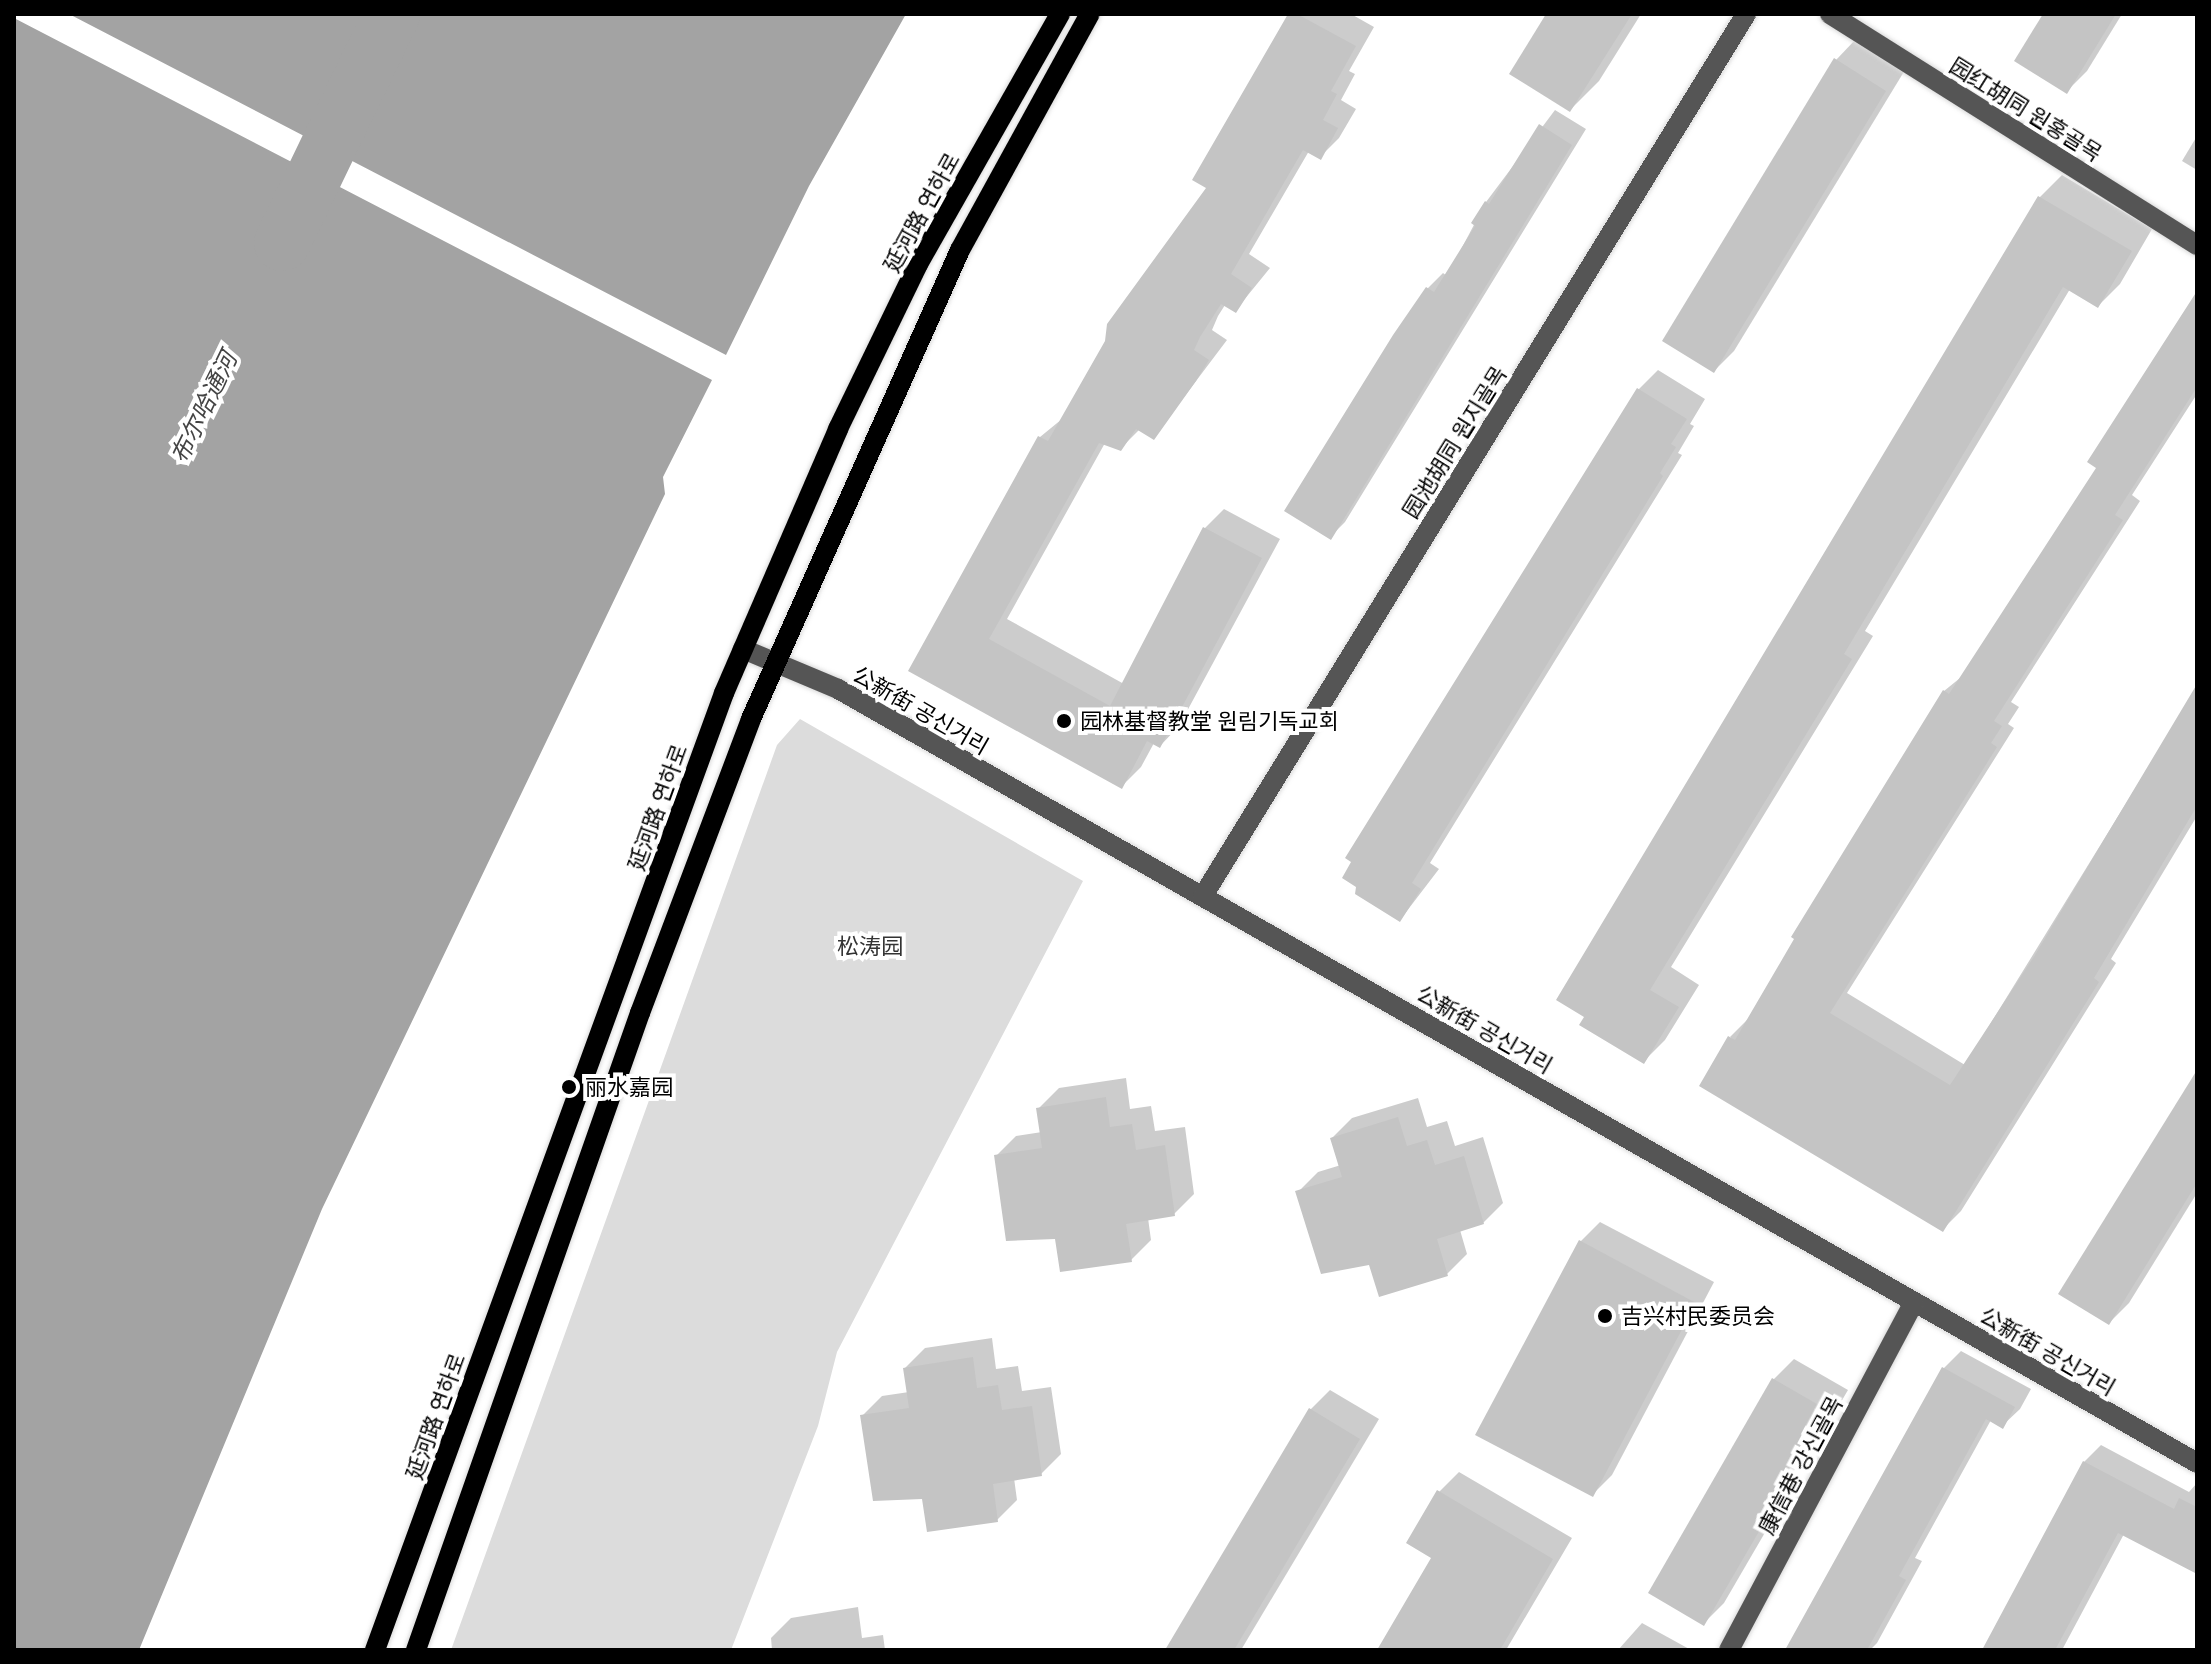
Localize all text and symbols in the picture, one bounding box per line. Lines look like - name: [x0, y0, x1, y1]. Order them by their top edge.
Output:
- street label: 园红胡同 원홍골목: [1945, 52, 2107, 166]
- street label: 延河路 연하로: [877, 148, 965, 276]
- water label: 布尔哈通河: [164, 347, 242, 467]
- street label: 园池胡同 원지골목: [1397, 361, 1511, 523]
- street label: 公新街 공신거리: [848, 660, 994, 760]
- place label: 园林基督教堂 원림기독교회: [1080, 708, 1339, 734]
- marker: 园林基督教堂 원림기독교회: [1055, 712, 1073, 730]
- street label: 延河路 연하로: [622, 740, 692, 874]
- park label: 松涛园: [837, 933, 903, 959]
- street label: 公新街 공신거리: [1412, 979, 1558, 1079]
- place label: 丽水嘉园: [585, 1074, 673, 1100]
- marker: 丽水嘉园: [560, 1078, 578, 1096]
- street label: 公新街 공신거리: [1975, 1301, 2121, 1401]
- place label: 吉兴村民委员会: [1621, 1303, 1775, 1329]
- marker: 吉兴村民委员会: [1596, 1307, 1614, 1325]
- street label: 延河路 연하로: [400, 1349, 470, 1483]
- street label: 康信巷 강신골목: [1753, 1391, 1847, 1539]

